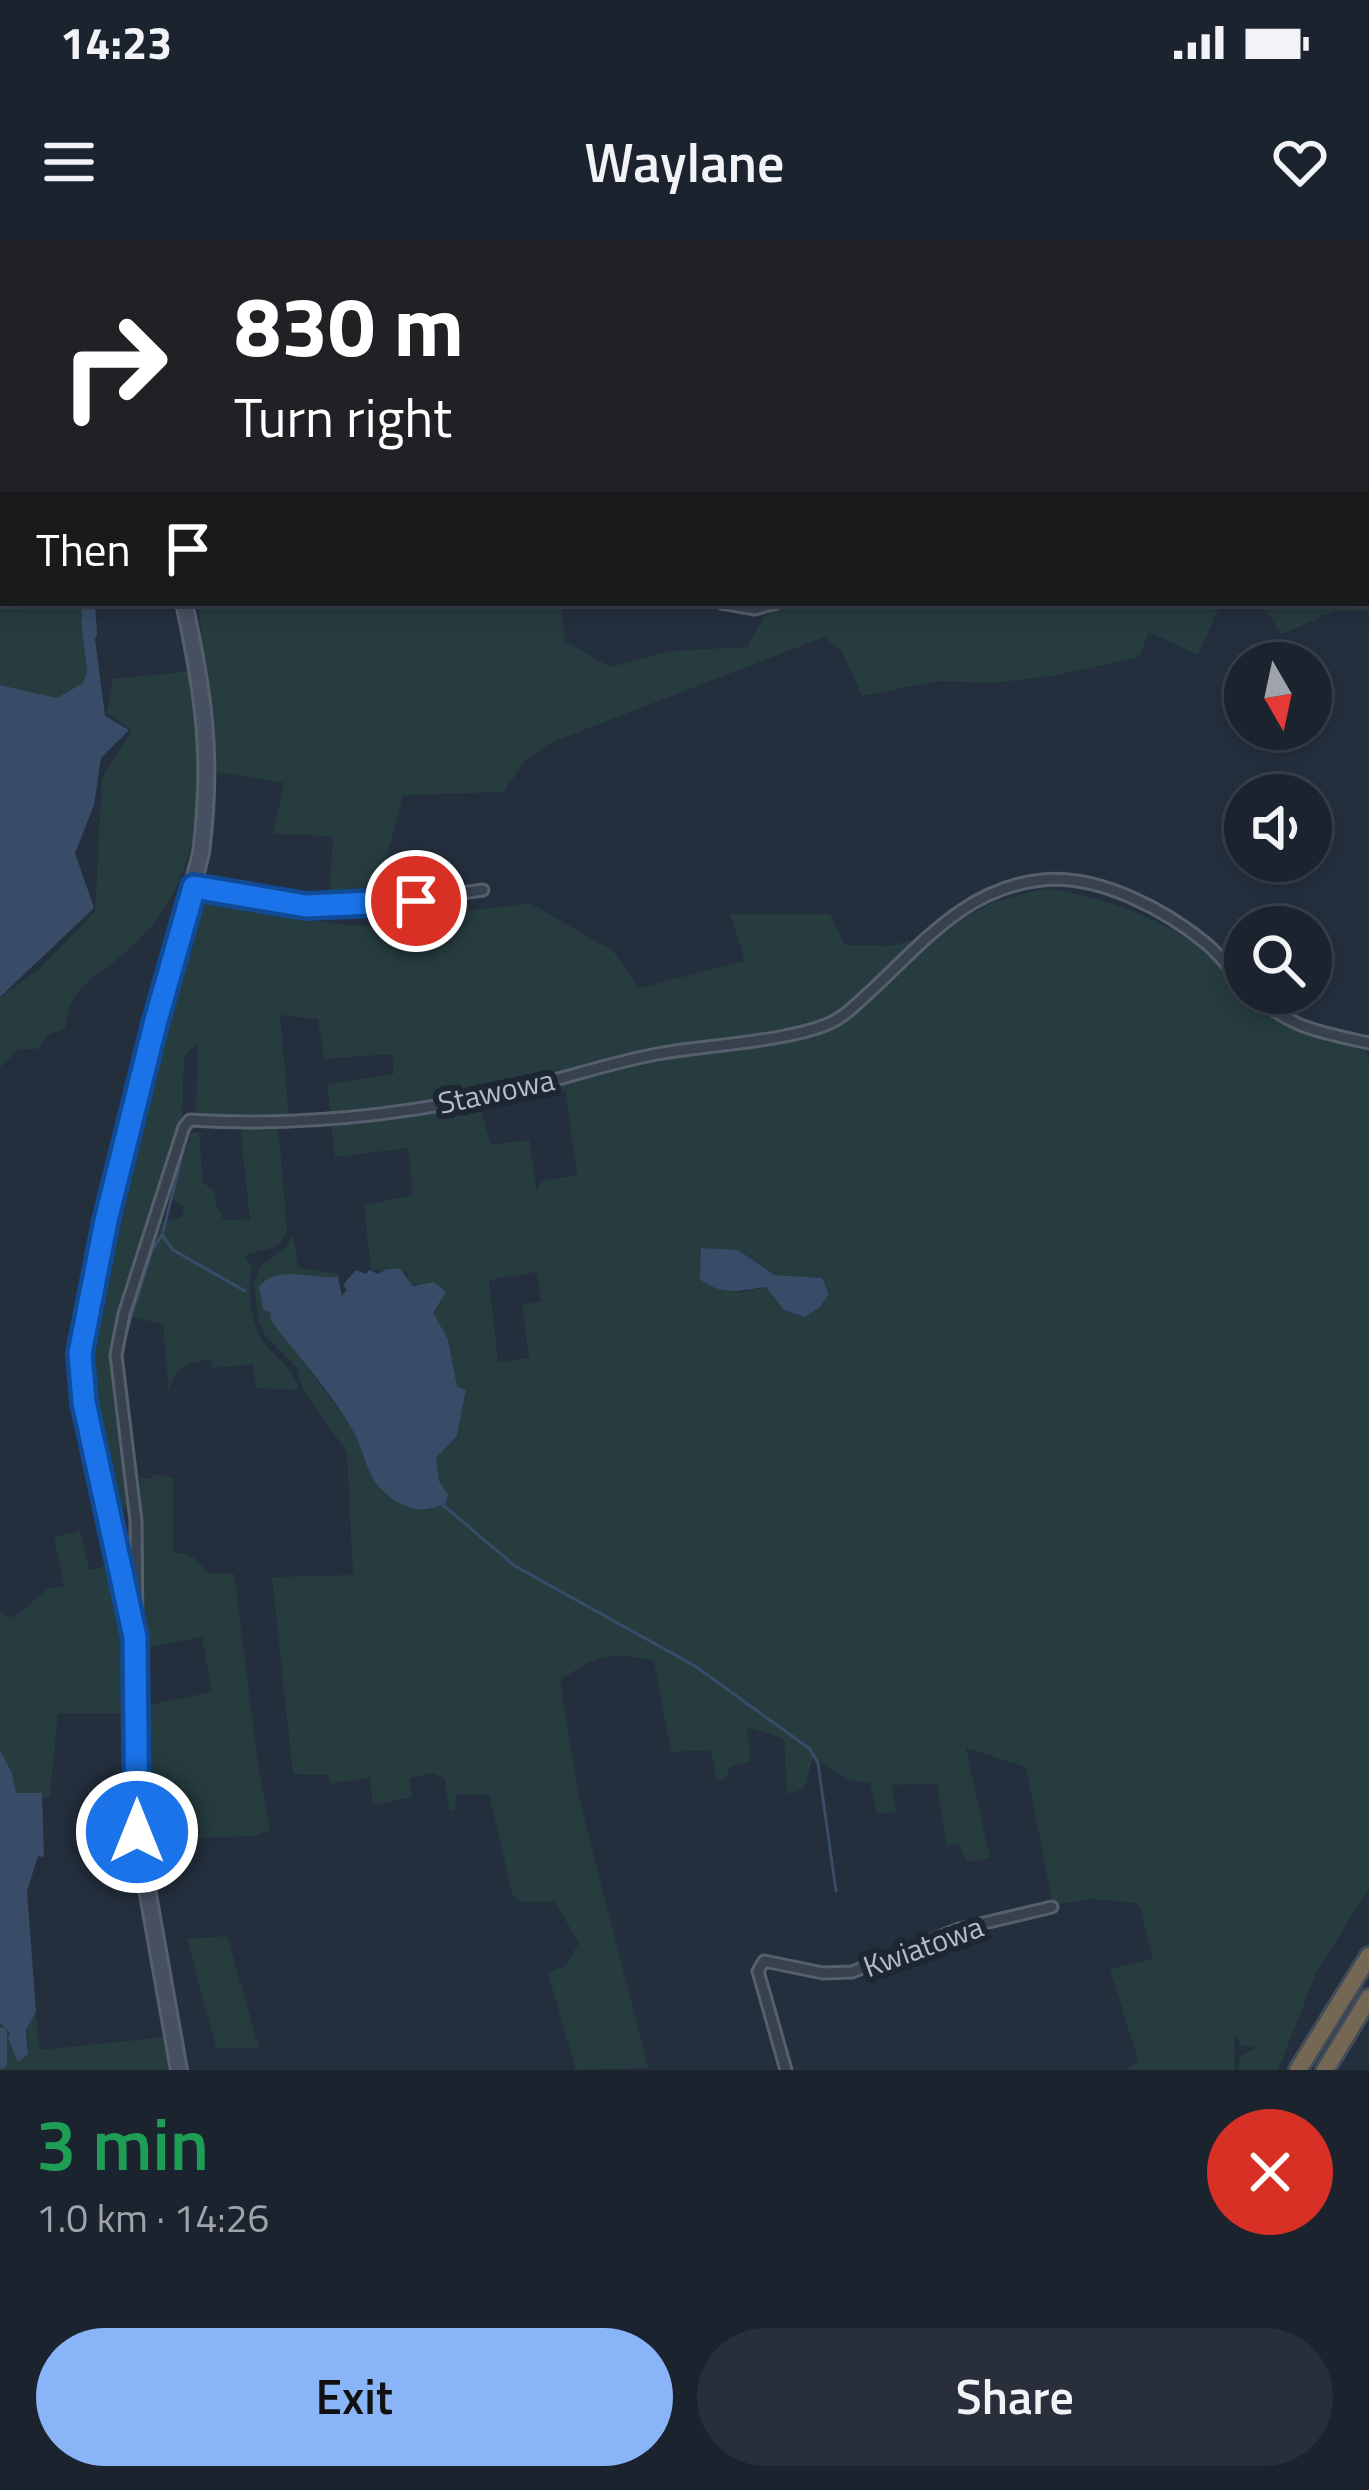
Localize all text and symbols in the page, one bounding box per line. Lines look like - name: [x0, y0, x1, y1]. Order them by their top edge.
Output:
- text: 14:23: [60, 8, 172, 76]
- text: Waylane: [585, 121, 784, 203]
- icon: menu: [36, 129, 102, 195]
- icon: heart: [1267, 129, 1333, 195]
- text: 830 m: [234, 261, 464, 389]
- icon: right: [36, 288, 192, 444]
- text: Turn right: [234, 376, 452, 458]
- text: Then: [36, 515, 131, 583]
- icon: arrive: [155, 516, 221, 582]
- north arrow: [1224, 642, 1332, 750]
- map controls: [1224, 642, 1332, 1014]
- button: sound: [1224, 774, 1332, 882]
- pin: [365, 850, 467, 952]
- icon: arrive: [383, 868, 449, 934]
- button: search: [1224, 906, 1332, 1014]
- street label: Stawowa: [434, 1056, 558, 1126]
- position arrow: [74, 1769, 200, 1895]
- street label: Kwiatowa: [857, 1903, 989, 1989]
- text: 3 min: [36, 2088, 209, 2198]
- button: close: [1207, 2109, 1333, 2235]
- text: 1.0 km · 14:26: [36, 2188, 269, 2247]
- button: Exit: [36, 2328, 673, 2466]
- button: Share: [697, 2328, 1333, 2466]

